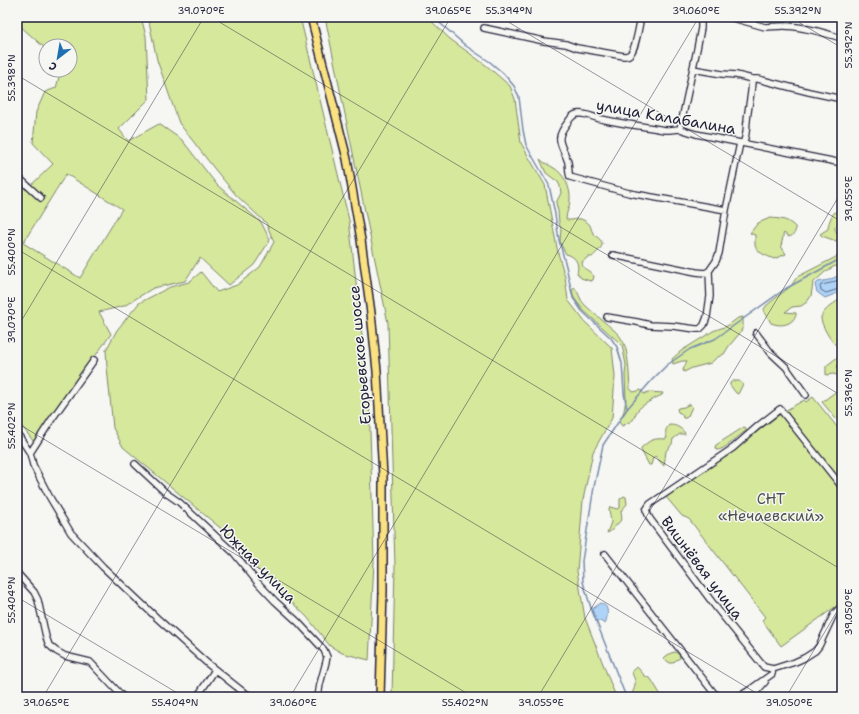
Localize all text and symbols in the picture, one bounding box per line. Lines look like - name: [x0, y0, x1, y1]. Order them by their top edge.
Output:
- text: 39.070°E: [177, 4, 225, 17]
- text: 39.065°E: [425, 4, 471, 17]
- text: 55.394°N: [486, 4, 532, 17]
- text: 39.060°E: [672, 4, 720, 17]
- text: 55.392°N: [775, 4, 821, 17]
- text: 55.392°N: [842, 22, 855, 68]
- north arrow: [38, 38, 78, 78]
- text: 55.398°N: [5, 54, 18, 102]
- text: С: [46, 58, 60, 74]
- street label: улица Калабалина: [595, 95, 738, 139]
- text: 39.055°E: [842, 176, 855, 222]
- text: 55.400°N: [5, 228, 18, 276]
- street label: Егорьевское шоссе: [344, 285, 376, 425]
- text: 39.070°E: [5, 296, 18, 344]
- text: 55.396°N: [842, 369, 855, 417]
- text: 55.402°N: [5, 403, 18, 449]
- park label: СНТ «Нечаевский»: [718, 489, 824, 526]
- street label: Вишнёвая улица: [656, 512, 748, 624]
- street label: Южная улица: [215, 520, 301, 608]
- text: 55.404°N: [5, 577, 18, 623]
- text: 39.050°E: [842, 589, 855, 635]
- text: 39.065°E: [23, 696, 69, 709]
- text: 55.404°N: [152, 696, 198, 709]
- text: 39.060°E: [269, 696, 317, 709]
- text: 55.402°N: [442, 696, 488, 709]
- text: 39.055°E: [518, 696, 564, 709]
- text: 39.050°E: [766, 696, 812, 709]

